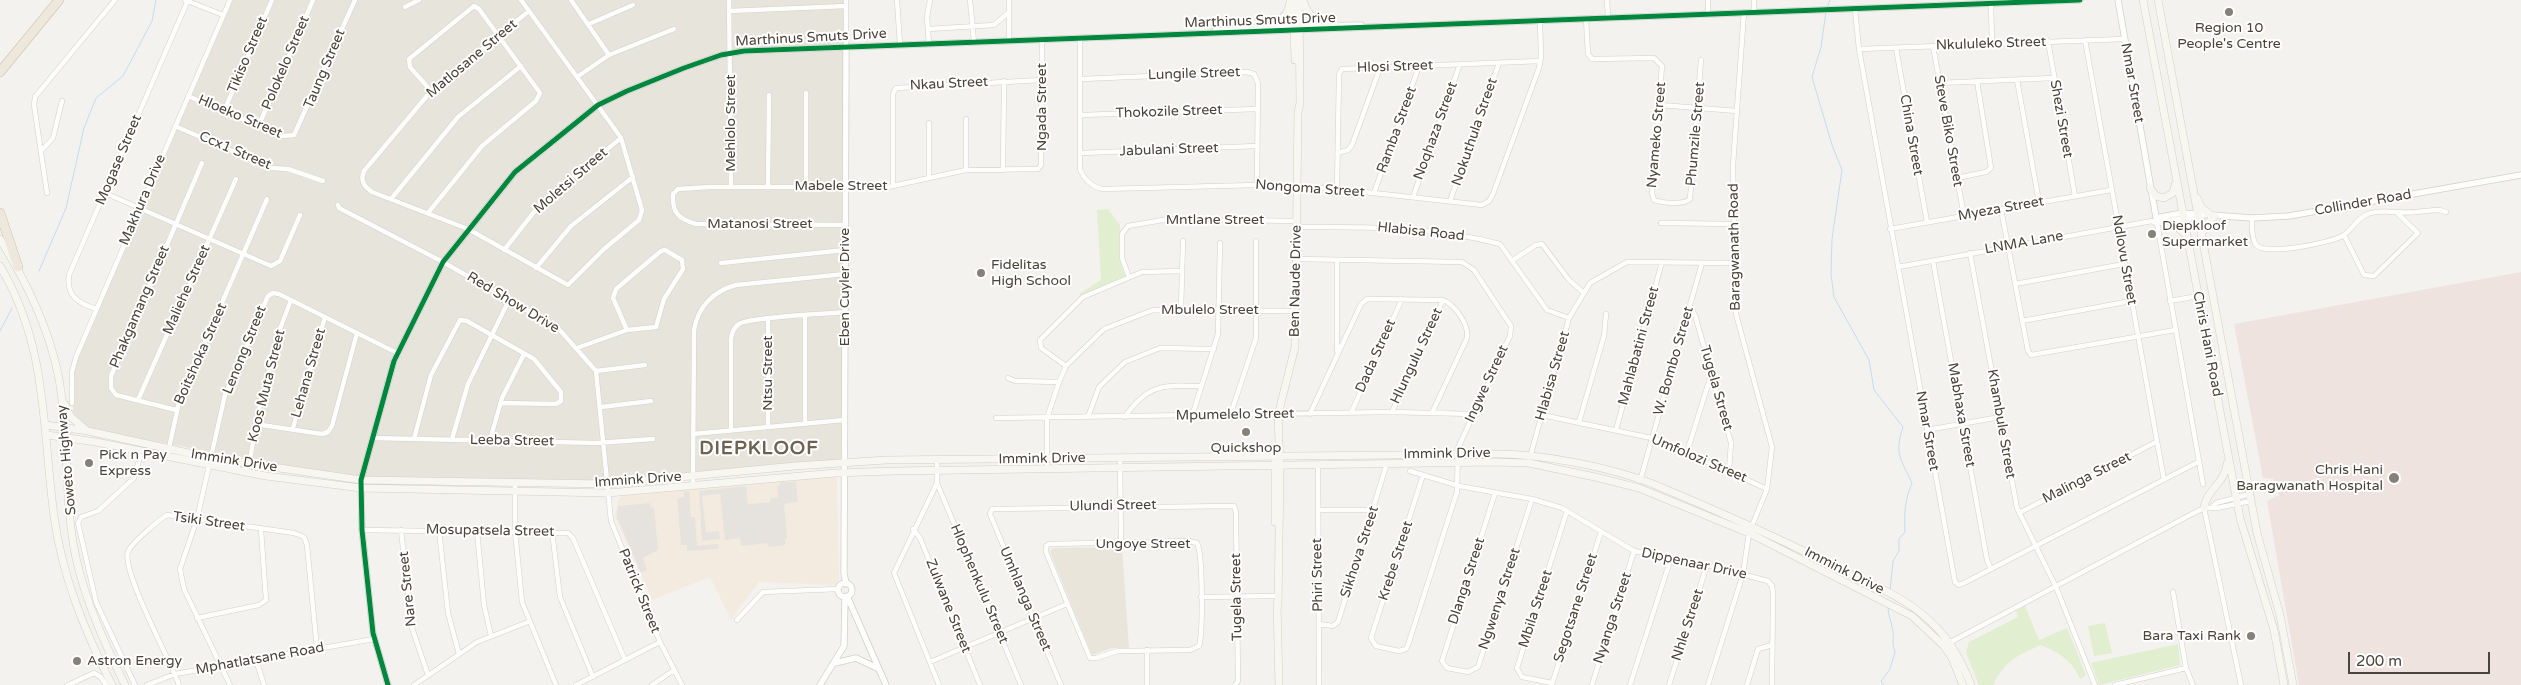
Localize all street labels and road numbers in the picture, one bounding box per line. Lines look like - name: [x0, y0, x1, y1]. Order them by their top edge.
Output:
- street label: Marthinus Smuts Drive: [1184, 10, 1336, 32]
- street label: Polokelo Street: [259, 13, 313, 113]
- street label: Tikiso Street: [224, 14, 272, 96]
- street label: Matlosane Street: [423, 16, 521, 102]
- street label: Marthinus Smuts Drive: [735, 26, 887, 50]
- street label: Taung Street: [301, 27, 349, 111]
- street label: Nkululeko Street: [1936, 34, 2046, 54]
- street label: Nmar Street: [2117, 42, 2147, 124]
- street label: Hlosi Street: [1357, 57, 1433, 77]
- street label: Ngada Street: [1034, 63, 1050, 151]
- street label: Lungile Street: [1147, 64, 1241, 84]
- street label: Mehlolo Street: [723, 74, 739, 172]
- street label: Nkau Street: [909, 74, 989, 94]
- street label: Steve Biko Street: [1930, 74, 1966, 188]
- street label: Nokuthula Street: [1449, 76, 1501, 188]
- street label: Shezi Street: [2046, 79, 2076, 159]
- street label: Noqhaza Street: [1410, 80, 1462, 182]
- street label: Nyameko Street: [1644, 81, 1670, 189]
- street label: Phumzile Street: [1683, 81, 1709, 187]
- street label: Ramba Street: [1374, 84, 1420, 176]
- street label: Hloeko Street: [195, 92, 285, 142]
- street label: China Street: [1896, 93, 1926, 177]
- street label: Thokozile Street: [1115, 102, 1223, 122]
- street label: Mogase Street: [92, 112, 146, 208]
- street label: Ccx1 Street: [196, 128, 274, 174]
- street label: Jabulani Street: [1119, 140, 1219, 160]
- street label: Moletsi Street: [531, 144, 611, 218]
- street label: Makhura Drive: [116, 152, 170, 248]
- street label: Nongoma Street: [1255, 177, 1365, 201]
- street label: Mabele Street: [794, 178, 888, 194]
- street label: Baragwanath Road: [1725, 183, 1745, 311]
- street label: Collinder Road: [2313, 186, 2413, 220]
- street label: Myeza Street: [1957, 193, 2045, 225]
- street label: Mntlane Street: [1166, 212, 1264, 228]
- street label: Ndlovu Street: [2108, 214, 2140, 306]
- street label: Matanosi Street: [707, 216, 813, 232]
- street label: Hlabisa Road: [1377, 219, 1465, 245]
- street label: Ben Naude Drive: [1287, 225, 1305, 337]
- street label: Eben Cuyler Drive: [837, 228, 853, 346]
- street label: LNMA Lane: [1983, 228, 2065, 258]
- street label: Phakgamang Street: [107, 243, 173, 371]
- street label: Maliehe Street: [160, 243, 214, 337]
- street label: Red Show Drive: [464, 269, 562, 337]
- street label: Mahlabatini Street: [1615, 285, 1663, 407]
- street label: Chris Hani Road: [2189, 290, 2225, 398]
- street label: Boitshoka Street: [171, 300, 231, 408]
- street label: Mbulelo Street: [1161, 302, 1259, 318]
- street label: Lenong Street: [220, 303, 270, 397]
- street label: Hlungulu Street: [1387, 305, 1447, 407]
- street label: W. Bombo Street: [1650, 305, 1698, 417]
- street label: Dada Street: [1352, 317, 1400, 395]
- street label: Lehana Street: [288, 326, 330, 420]
- street label: Koos Muta Street: [245, 328, 289, 444]
- street label: Hlabisa Street: [1532, 329, 1574, 423]
- street label: Ntsu Street: [760, 335, 776, 411]
- street label: Ingwe Street: [1462, 342, 1512, 426]
- street label: Tugela Street: [1696, 343, 1736, 433]
- street label: Mabhaxa Street: [1944, 361, 1978, 469]
- street label: Khambule Street: [1983, 368, 2019, 480]
- street label: Nmar Street: [1912, 390, 1942, 472]
- street label: Soweto Highway: [54, 404, 80, 516]
- street label: Mpumelelo Street: [1176, 406, 1294, 424]
- street label: Umfolozi Street: [1648, 431, 1750, 487]
- street label: Leeba Street: [470, 432, 554, 450]
- street label: Immink Drive: [1403, 445, 1491, 463]
- street label: Immink Drive: [190, 446, 278, 476]
- street label: Malinga Street: [2040, 448, 2134, 508]
- street label: Immink Drive: [998, 450, 1086, 468]
- street label: Immink Drive: [594, 469, 682, 491]
- street label: Ulundi Street: [1069, 497, 1157, 515]
- street label: Sikhova Street: [1337, 504, 1383, 600]
- street label: Tsiki Street: [172, 509, 246, 535]
- street label: Krebe Street: [1375, 519, 1417, 603]
- street label: Mosupatsela Street: [426, 521, 554, 541]
- street label: Hlophenkulu Street: [946, 522, 1012, 646]
- street label: Dlanga Street: [1445, 535, 1489, 627]
- street label: Ungoye Street: [1095, 536, 1191, 552]
- street label: Phiri Street: [1309, 538, 1327, 612]
- street label: Umhlanga Street: [995, 544, 1055, 654]
- street label: Immink Drive: [1801, 544, 1887, 598]
- street label: Dippenaar Drive: [1640, 545, 1748, 583]
- street label: Patrick Street: [614, 546, 664, 636]
- street label: Ngwenya Street: [1476, 546, 1524, 652]
- street label: Nare Street: [396, 550, 420, 628]
- street label: Segotsane Street: [1550, 551, 1602, 665]
- street label: Tugela Street: [1228, 553, 1246, 641]
- street label: Zulwane Street: [921, 557, 975, 655]
- street label: Mbila Street: [1516, 568, 1556, 650]
- street label: Nyanga Street: [1590, 570, 1636, 666]
- street label: Nhle Street: [1668, 587, 1708, 663]
- street label: Mphatlatsane Road: [194, 639, 326, 679]

